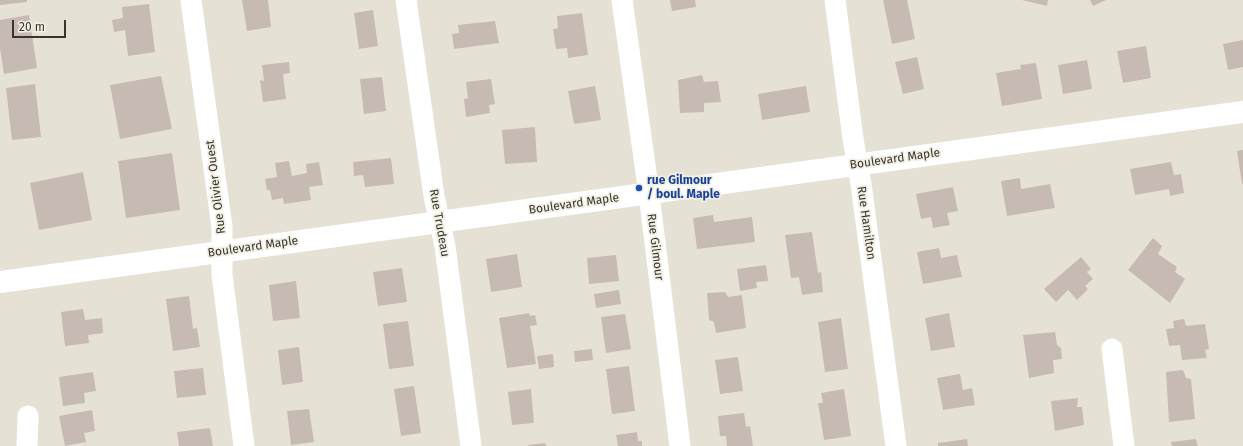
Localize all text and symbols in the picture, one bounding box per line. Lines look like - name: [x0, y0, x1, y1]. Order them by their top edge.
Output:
- scale bar: [14, 12, 68, 38]
- text: 20 m: [19, 20, 45, 34]
- street label: Rue Olivier Ouest: [203, 139, 229, 235]
- street label: Boulevard Maple: [849, 146, 941, 172]
- place label: rue Gilmour / boul. Maple: [647, 174, 720, 202]
- marker: rue Gilmour / boul. Maple: [634, 183, 644, 193]
- street label: Rue Hamilton: [854, 185, 878, 261]
- street label: Rue Trudeau: [426, 188, 452, 258]
- street label: Boulevard Maple: [528, 191, 620, 217]
- street label: Rue Gilmour: [644, 213, 666, 281]
- street label: Boulevard Maple: [207, 234, 299, 260]

